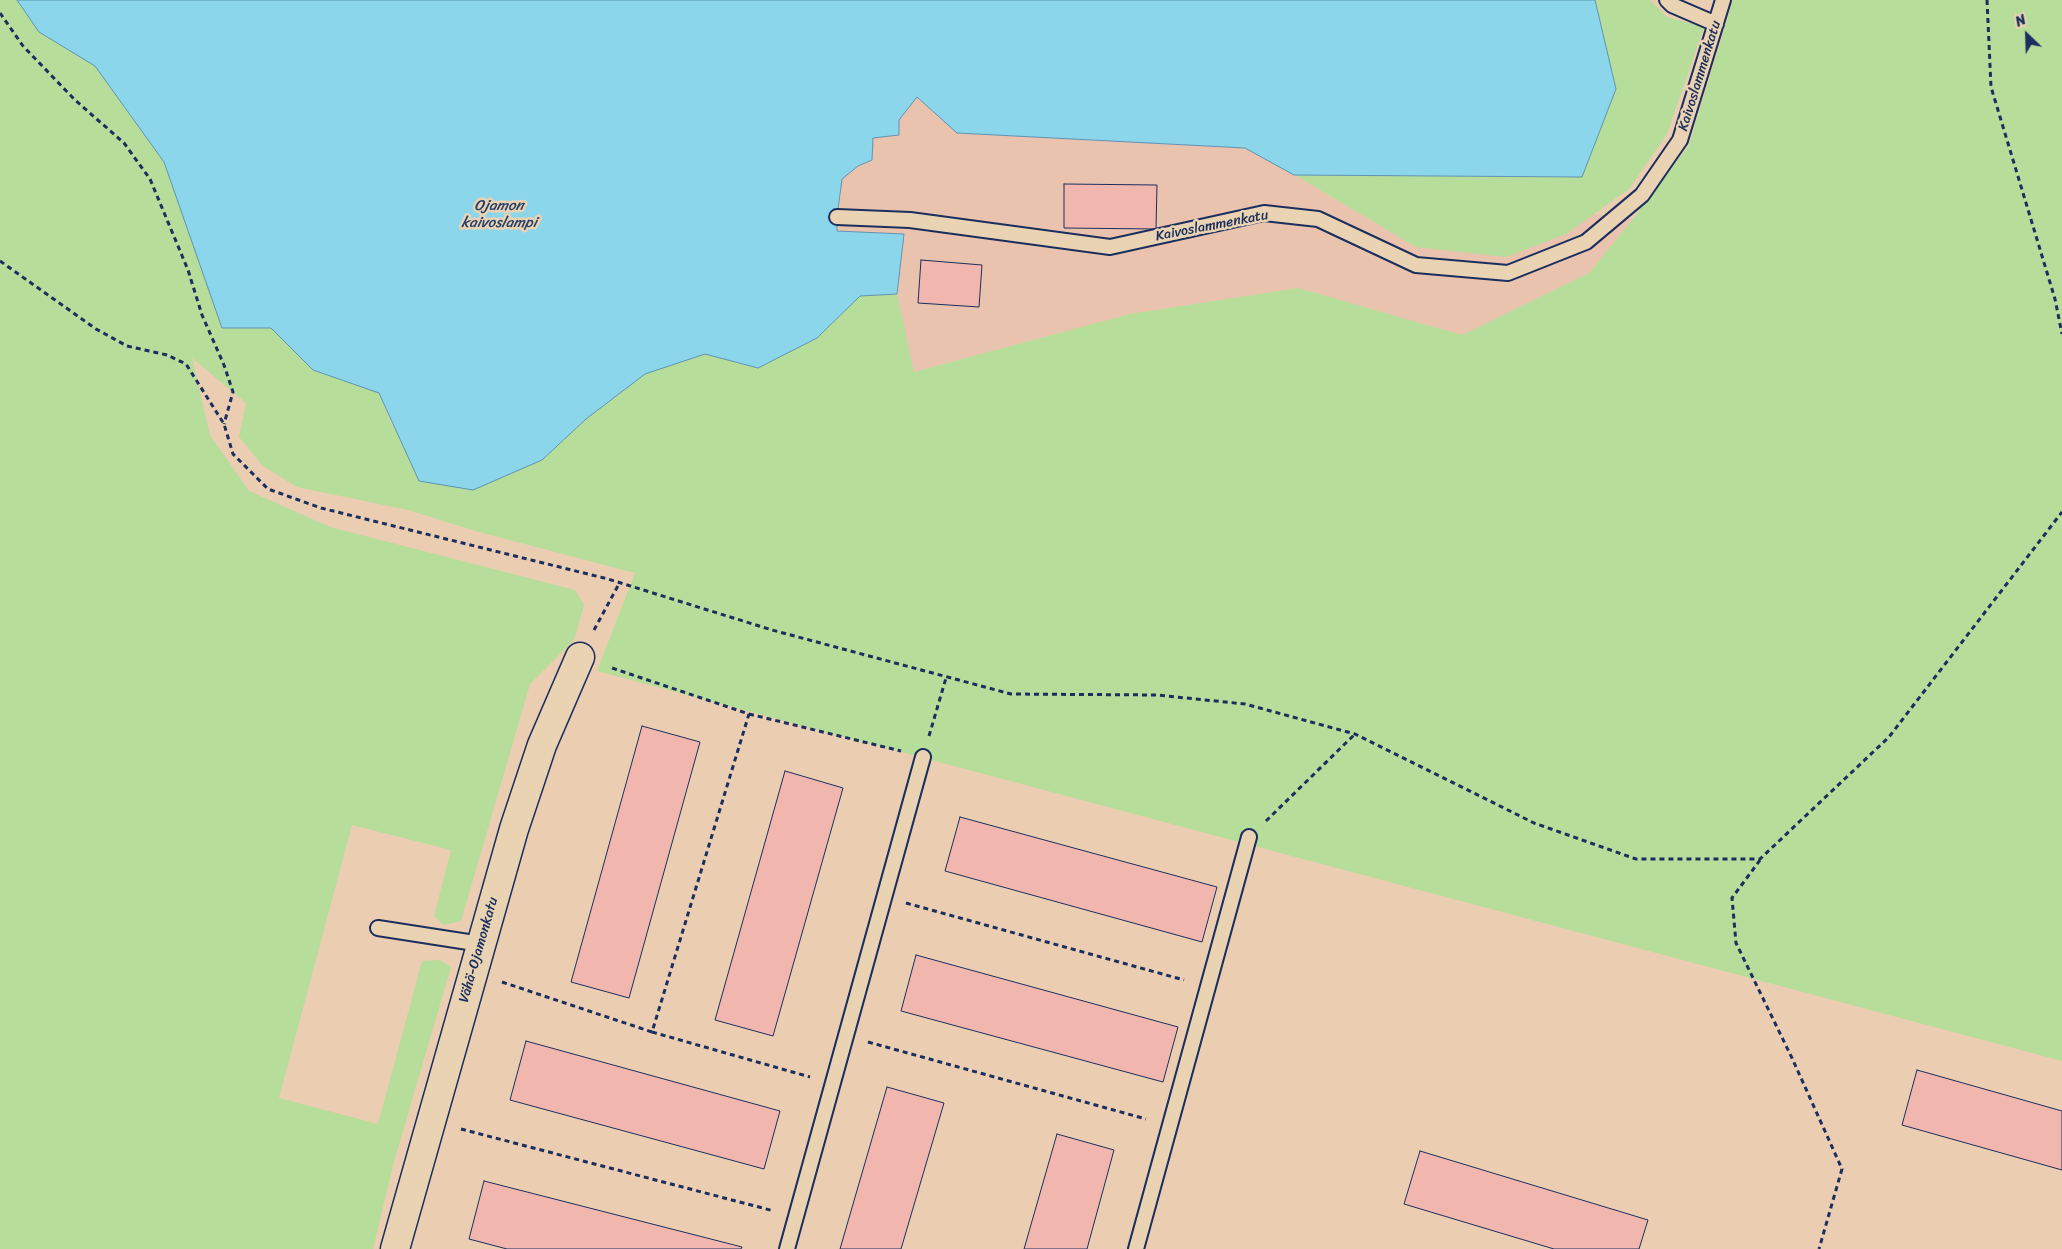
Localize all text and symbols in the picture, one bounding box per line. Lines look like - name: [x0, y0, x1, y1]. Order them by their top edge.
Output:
- text: N: [2011, 7, 2030, 34]
- north arrow: [2002, 10, 2052, 60]
- street label: Kaivoslammenkatu: [1675, 19, 1725, 133]
- water label: Ojamon kaivoslampi: [461, 197, 537, 232]
- street label: Kaivoslammenkatu: [1154, 207, 1270, 245]
- street label: Vähä-Ojamonkatu: [456, 895, 502, 1005]

